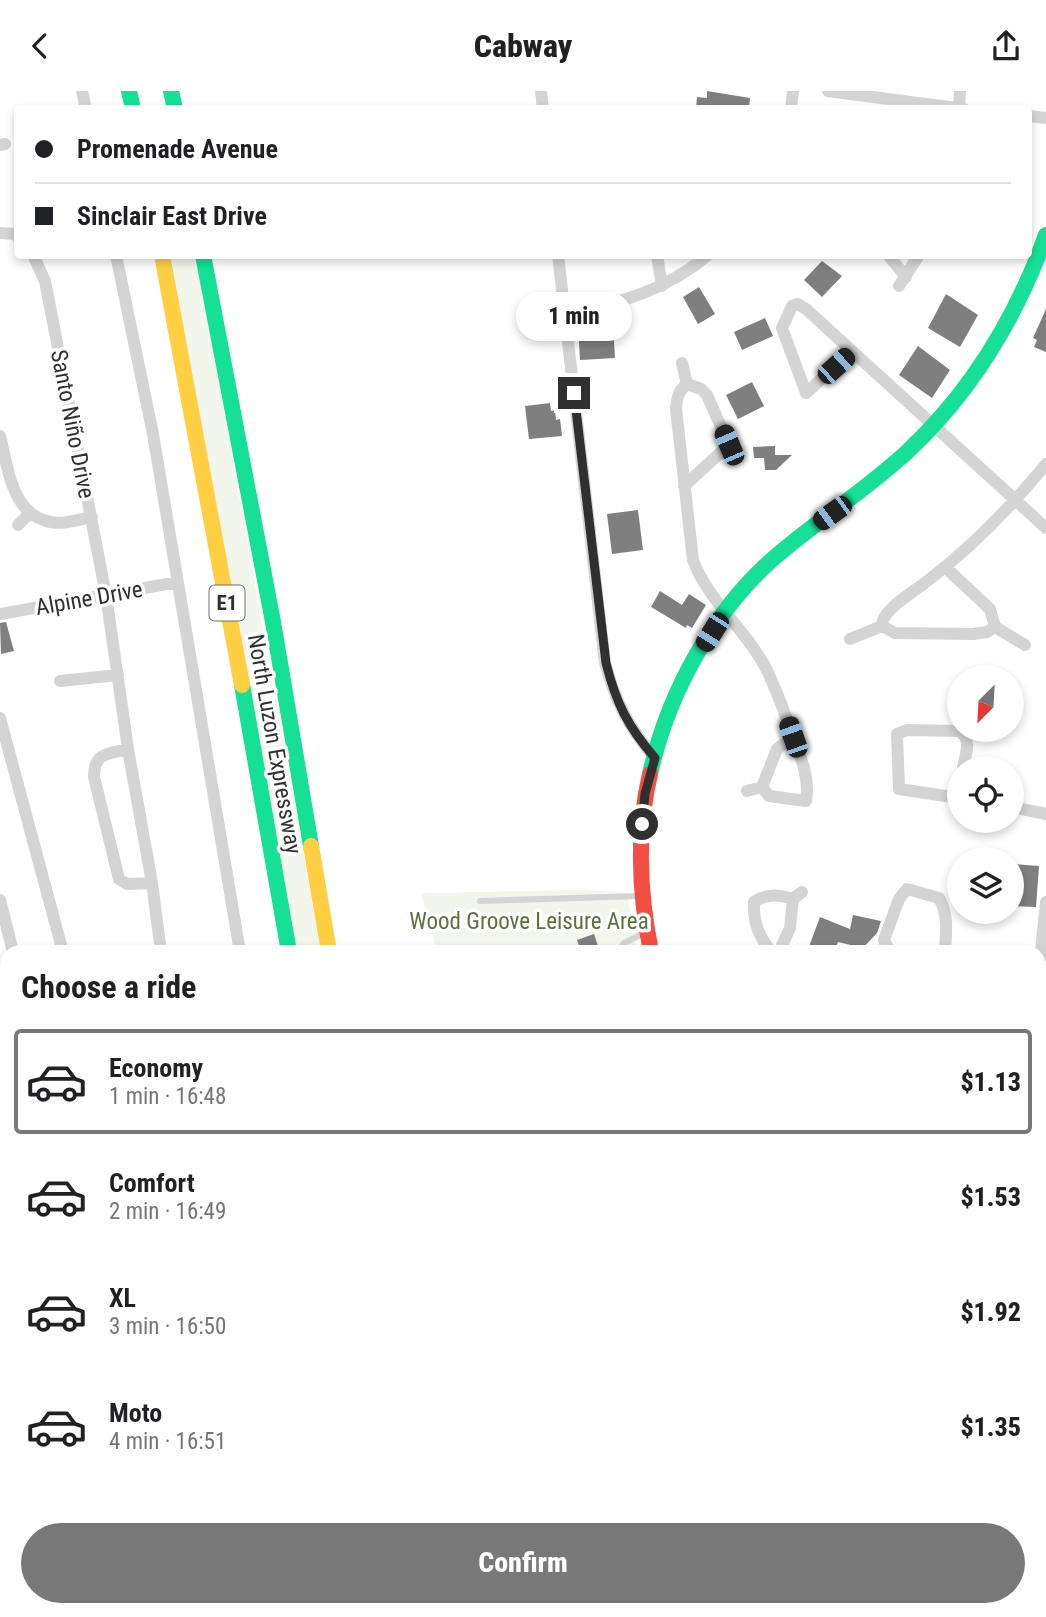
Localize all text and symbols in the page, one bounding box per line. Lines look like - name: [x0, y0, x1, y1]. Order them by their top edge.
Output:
- icon: back: [21, 27, 59, 65]
- text: Cabway: [474, 27, 572, 65]
- icon: share: [987, 27, 1025, 65]
- text: Promenade Avenue: [77, 134, 278, 164]
- text: Sinclair East Drive: [77, 201, 267, 231]
- callout: 1 min: [516, 292, 632, 341]
- text: 1 min: [548, 303, 600, 330]
- car: [814, 344, 859, 388]
- street label: Santo Niño Drive: [45, 347, 100, 501]
- route end: [558, 377, 590, 409]
- car: [712, 422, 747, 468]
- car: [809, 492, 856, 534]
- street label: Alpine Drive: [33, 576, 145, 621]
- road number: E1: [210, 585, 244, 621]
- car: [692, 609, 733, 655]
- street label: North Luzon Expressway: [242, 632, 307, 857]
- north arrow: [947, 665, 1024, 742]
- map controls: [947, 665, 1024, 924]
- car: [777, 714, 810, 760]
- button: locate: [947, 756, 1024, 833]
- route start: [626, 808, 658, 840]
- button: layers: [947, 847, 1024, 924]
- park label: Wood Groove Leisure Area: [409, 908, 649, 935]
- text: Choose a ride: [21, 968, 196, 1006]
- icon: car: [25, 1050, 88, 1113]
- text: Economy: [109, 1053, 203, 1083]
- text: $1.13: [960, 1067, 1021, 1097]
- text: 1 min · 16:48: [109, 1083, 226, 1110]
- icon: car: [25, 1165, 88, 1228]
- text: Comfort: [109, 1168, 195, 1198]
- text: $1.53: [960, 1182, 1021, 1212]
- text: 2 min · 16:49: [109, 1198, 226, 1225]
- icon: car: [25, 1280, 88, 1343]
- text: XL: [109, 1283, 136, 1313]
- text: $1.92: [960, 1297, 1021, 1327]
- text: 3 min · 16:50: [109, 1313, 226, 1340]
- icon: car: [25, 1395, 88, 1458]
- text: Moto: [109, 1398, 162, 1428]
- text: $1.35: [960, 1412, 1021, 1442]
- text: 4 min · 16:51: [109, 1428, 226, 1455]
- button: Confirm: [21, 1523, 1025, 1603]

